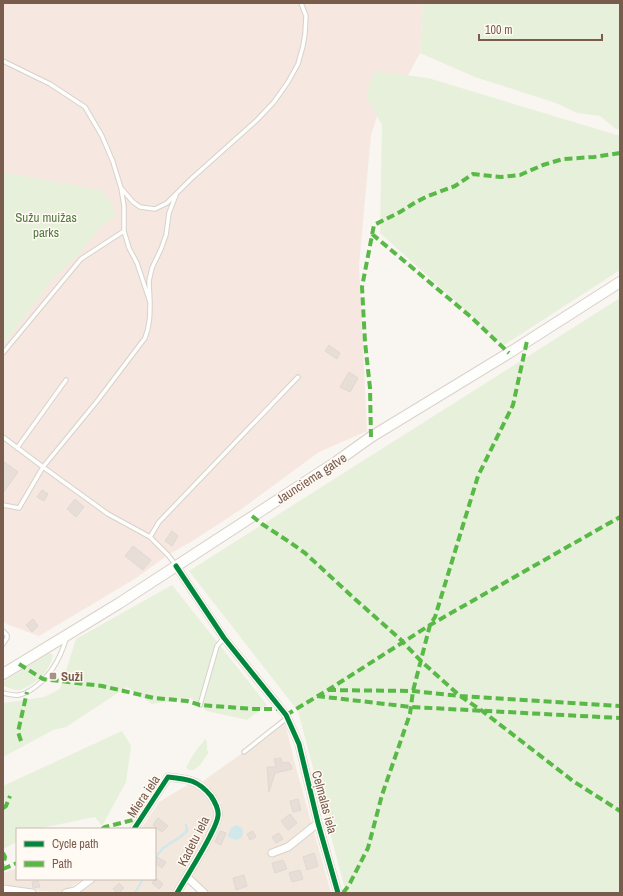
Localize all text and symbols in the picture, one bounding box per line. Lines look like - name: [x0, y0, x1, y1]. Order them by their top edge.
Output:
- scale bar: [479, 16, 602, 42]
- text: 100 m: [485, 22, 512, 38]
- park label: Sužu muižas parks: [15, 209, 77, 241]
- street label: Jaunciema gatve: [273, 449, 350, 508]
- place label: Suži: [61, 668, 83, 685]
- marker: Suži: [48, 671, 58, 681]
- street label: Ceļmalas iela: [308, 769, 341, 836]
- street label: Miera iela: [123, 772, 164, 821]
- street label: Kadetu iela: [174, 813, 213, 869]
- legend: [16, 828, 156, 880]
- text: Cycle path: [52, 836, 99, 852]
- text: Path: [52, 856, 72, 872]

